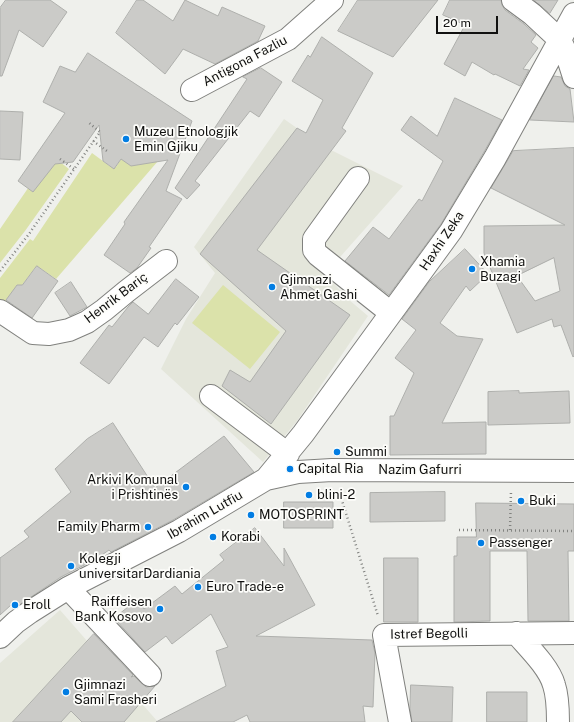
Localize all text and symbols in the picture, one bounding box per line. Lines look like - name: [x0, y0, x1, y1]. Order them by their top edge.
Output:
- scale bar: [438, 8, 500, 34]
- text: 20 m: [443, 16, 471, 30]
- street label: Antigona Fazliu: [200, 32, 290, 90]
- place label: Muzeu Etnologjik Emin Gjiku: [134, 124, 238, 155]
- marker: Muzeu Etnologjik Emin Gjiku: [121, 134, 131, 144]
- street label: Haxhi Zeka: [417, 208, 467, 274]
- place label: Xhamia Buzagi: [480, 254, 525, 285]
- marker: Xhamia Buzagi: [467, 264, 477, 274]
- street label: Henrik Bariç: [81, 269, 151, 327]
- place label: Gjimnazi Ahmet Gashi: [280, 272, 357, 303]
- marker: Gjimnazi Ahmet Gashi: [267, 282, 277, 292]
- place label: Summi: [345, 444, 387, 460]
- marker: Summi: [332, 447, 342, 457]
- place label: Capital Ria: [298, 461, 363, 477]
- street label: Nazim Gafurri: [378, 462, 462, 478]
- marker: Capital Ria: [285, 464, 295, 474]
- place label: Arkivi Komunal i Prishtinës: [87, 472, 178, 503]
- marker: Arkivi Komunal i Prishtinës: [181, 482, 191, 492]
- street label: Ibrahim Lutfiu: [165, 487, 245, 543]
- place label: blini-2: [317, 487, 355, 503]
- marker: blini-2: [304, 490, 314, 500]
- place label: Buki: [529, 493, 556, 509]
- marker: Buki: [516, 496, 526, 506]
- place label: MOTOSPRINT: [259, 507, 344, 523]
- marker: MOTOSPRINT: [246, 510, 256, 520]
- place label: Family Pharm: [58, 519, 140, 535]
- marker: Family Pharm: [143, 522, 153, 532]
- place label: Korabi: [221, 529, 260, 545]
- marker: Korabi: [208, 532, 218, 542]
- place label: Passenger: [489, 535, 553, 551]
- marker: Passenger: [476, 538, 486, 548]
- place label: Kolegji universitarDardiania: [79, 551, 201, 582]
- marker: Kolegji universitarDardiania: [66, 561, 76, 571]
- place label: Euro Trade-e: [206, 579, 284, 595]
- marker: Euro Trade-e: [193, 582, 203, 592]
- place label: Raiffeisen Bank Kosovo: [75, 594, 152, 625]
- place label: Eroll: [23, 597, 51, 613]
- marker: Eroll: [10, 600, 20, 610]
- marker: Raiffeisen Bank Kosovo: [155, 604, 165, 614]
- street label: Istref Begolli: [390, 626, 468, 642]
- place label: Gjimnazi Sami Frasheri: [74, 677, 157, 708]
- marker: Gjimnazi Sami Frasheri: [61, 687, 71, 697]

